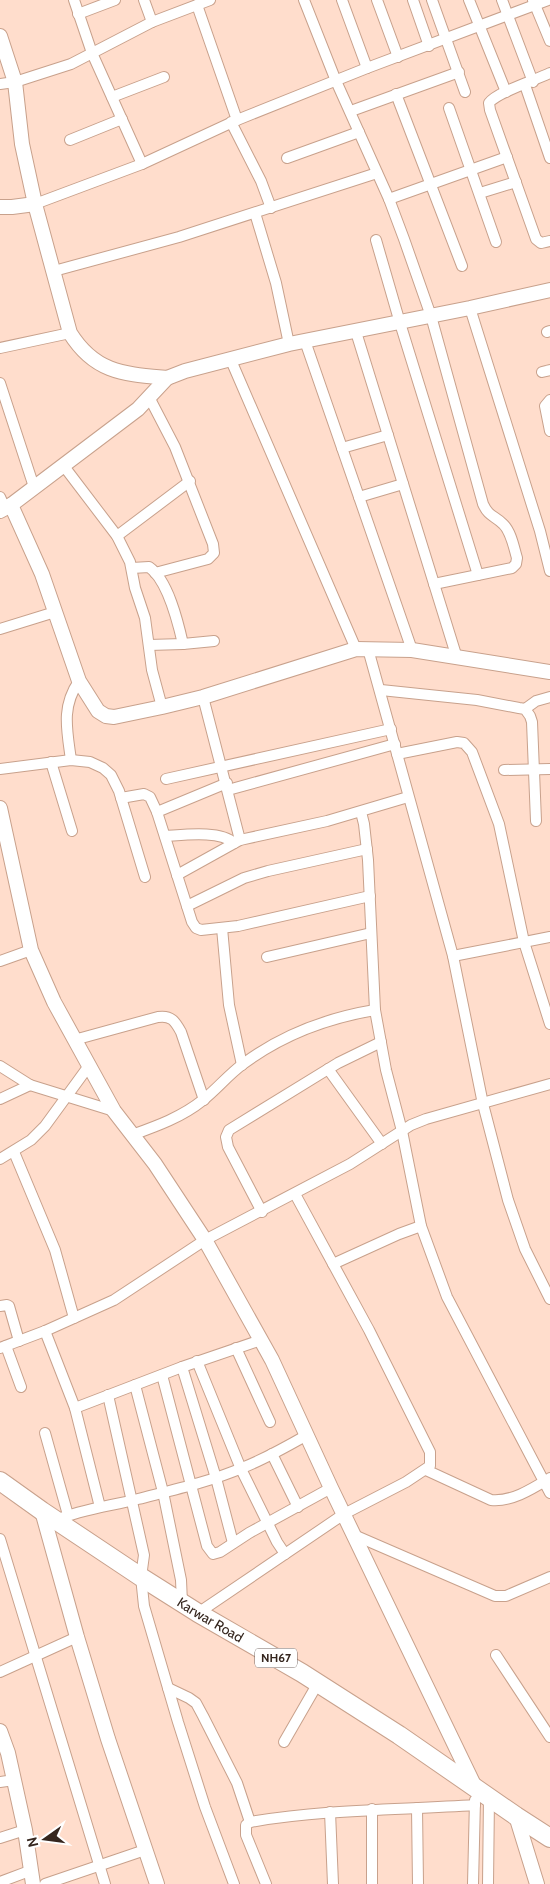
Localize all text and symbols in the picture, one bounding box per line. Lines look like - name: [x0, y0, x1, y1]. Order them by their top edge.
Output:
- street label: Karwar Road: [174, 1593, 247, 1646]
- road number: NH67: [255, 1649, 297, 1668]
- north arrow: [20, 1814, 70, 1864]
- text: N: [22, 1835, 42, 1849]

